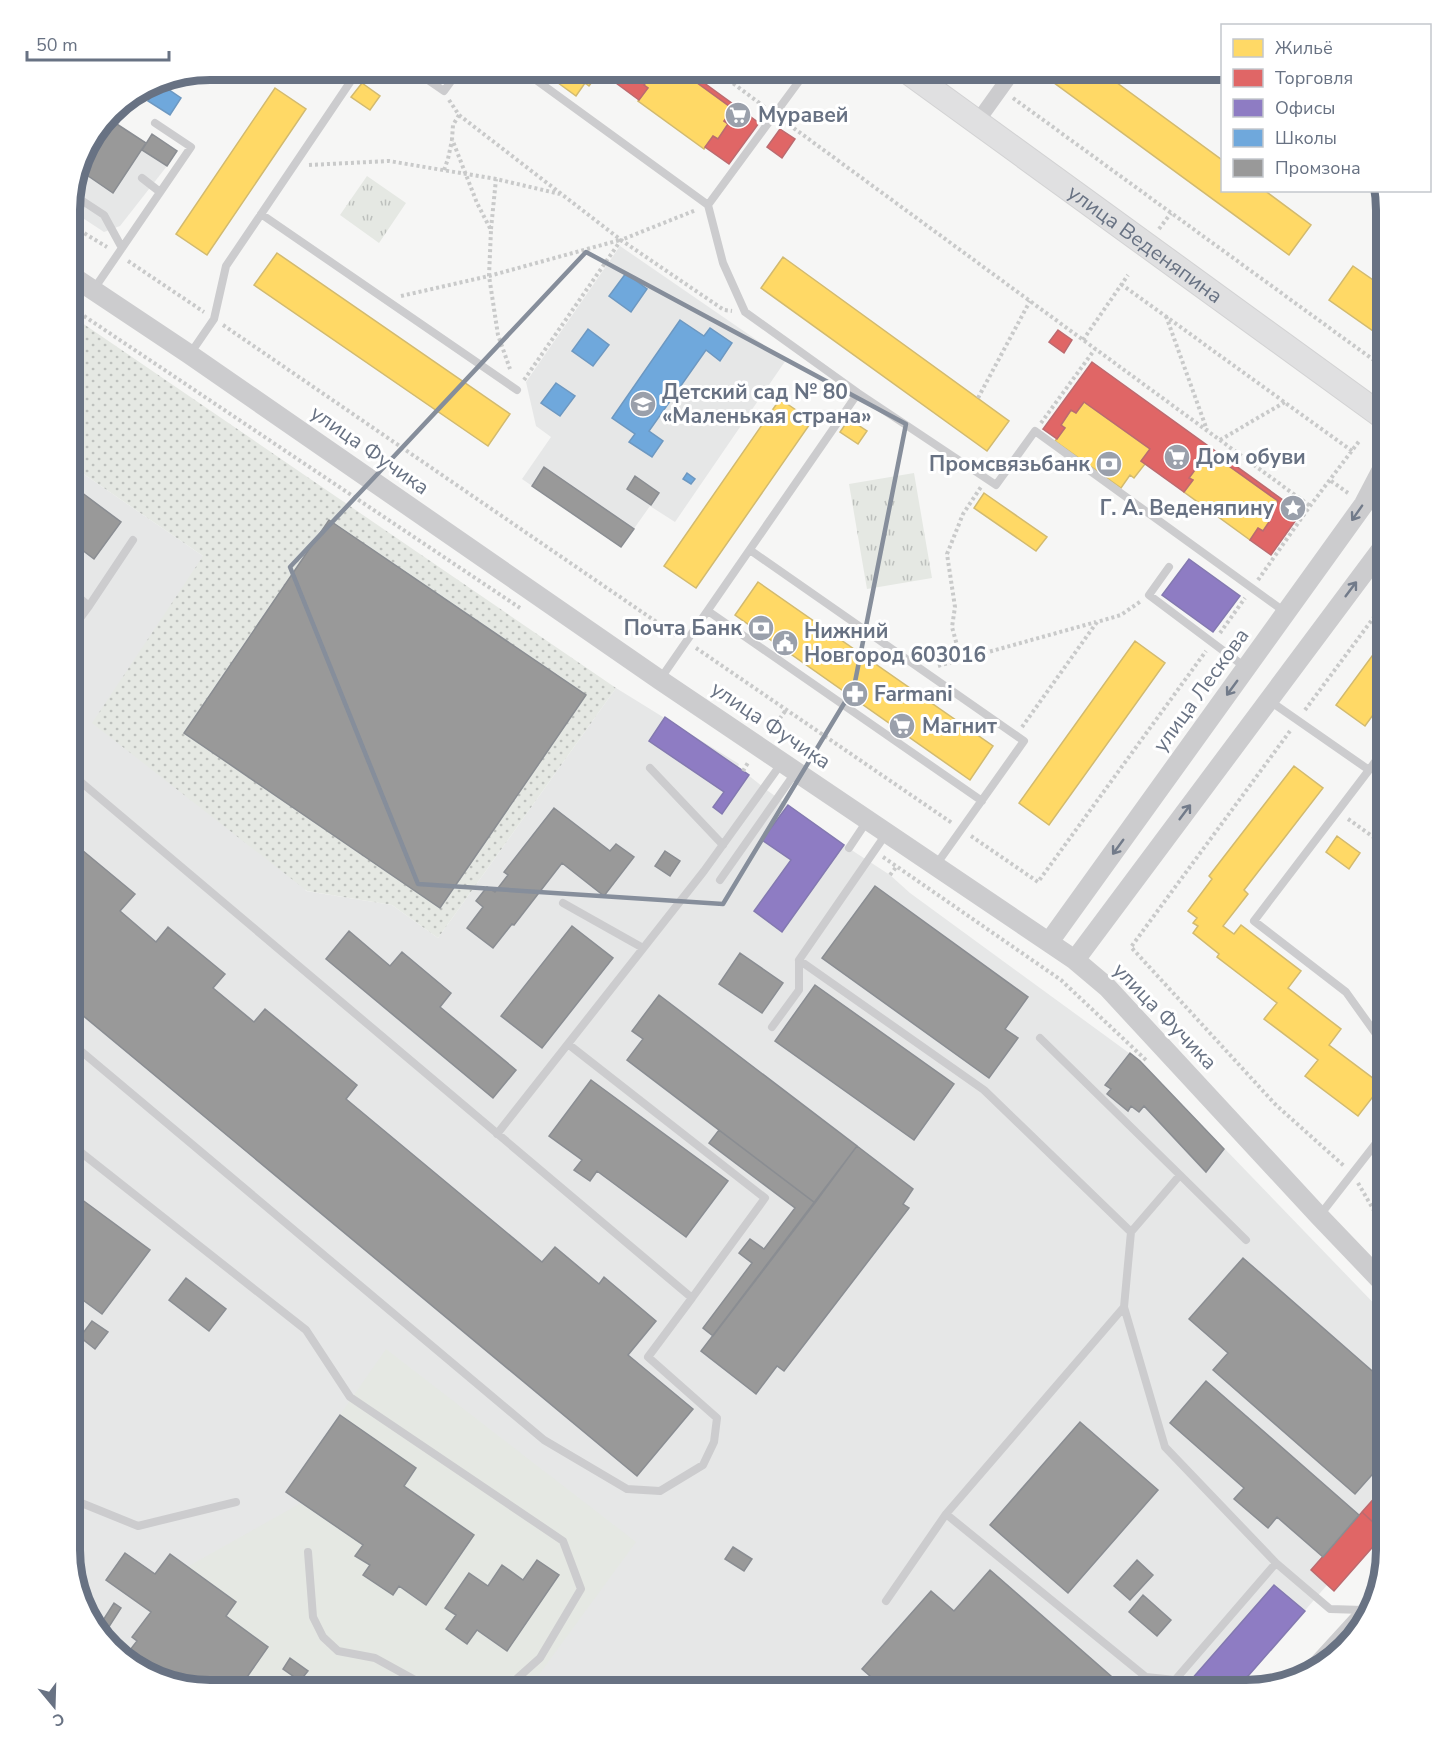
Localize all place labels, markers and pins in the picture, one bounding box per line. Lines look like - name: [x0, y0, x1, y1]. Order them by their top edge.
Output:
- supermarket icon: Муравей: [723, 100, 753, 130]
- place label: Муравей: [758, 101, 849, 129]
- place label: Детский сад № 80 «Маленькая страна»: [662, 378, 872, 430]
- school or university icon: Детский сад № 80 «Маленькая страна»: [628, 389, 658, 419]
- supermarket icon: Дом обуви: [1162, 442, 1192, 472]
- place label: Дом обуви: [1196, 443, 1306, 471]
- bank icon: Промсвязьбанк: [1094, 449, 1124, 479]
- place label: Промсвязьбанк: [929, 450, 1090, 478]
- place icon: Г. А. Веденяпину: [1278, 493, 1308, 523]
- place label: Г. А. Веденяпину: [1100, 494, 1275, 522]
- bank icon: Почта Банк: [746, 613, 776, 643]
- place label: Почта Банк: [624, 614, 742, 642]
- place label: Нижний Новгород 603016: [804, 617, 986, 669]
- public building icon: Нижний Новгород 603016: [770, 628, 800, 658]
- pharmacy icon: Farmani: [840, 679, 870, 709]
- place label: Farmani: [874, 680, 953, 708]
- supermarket icon: Магнит: [887, 711, 917, 741]
- place label: Магнит: [922, 712, 997, 740]

